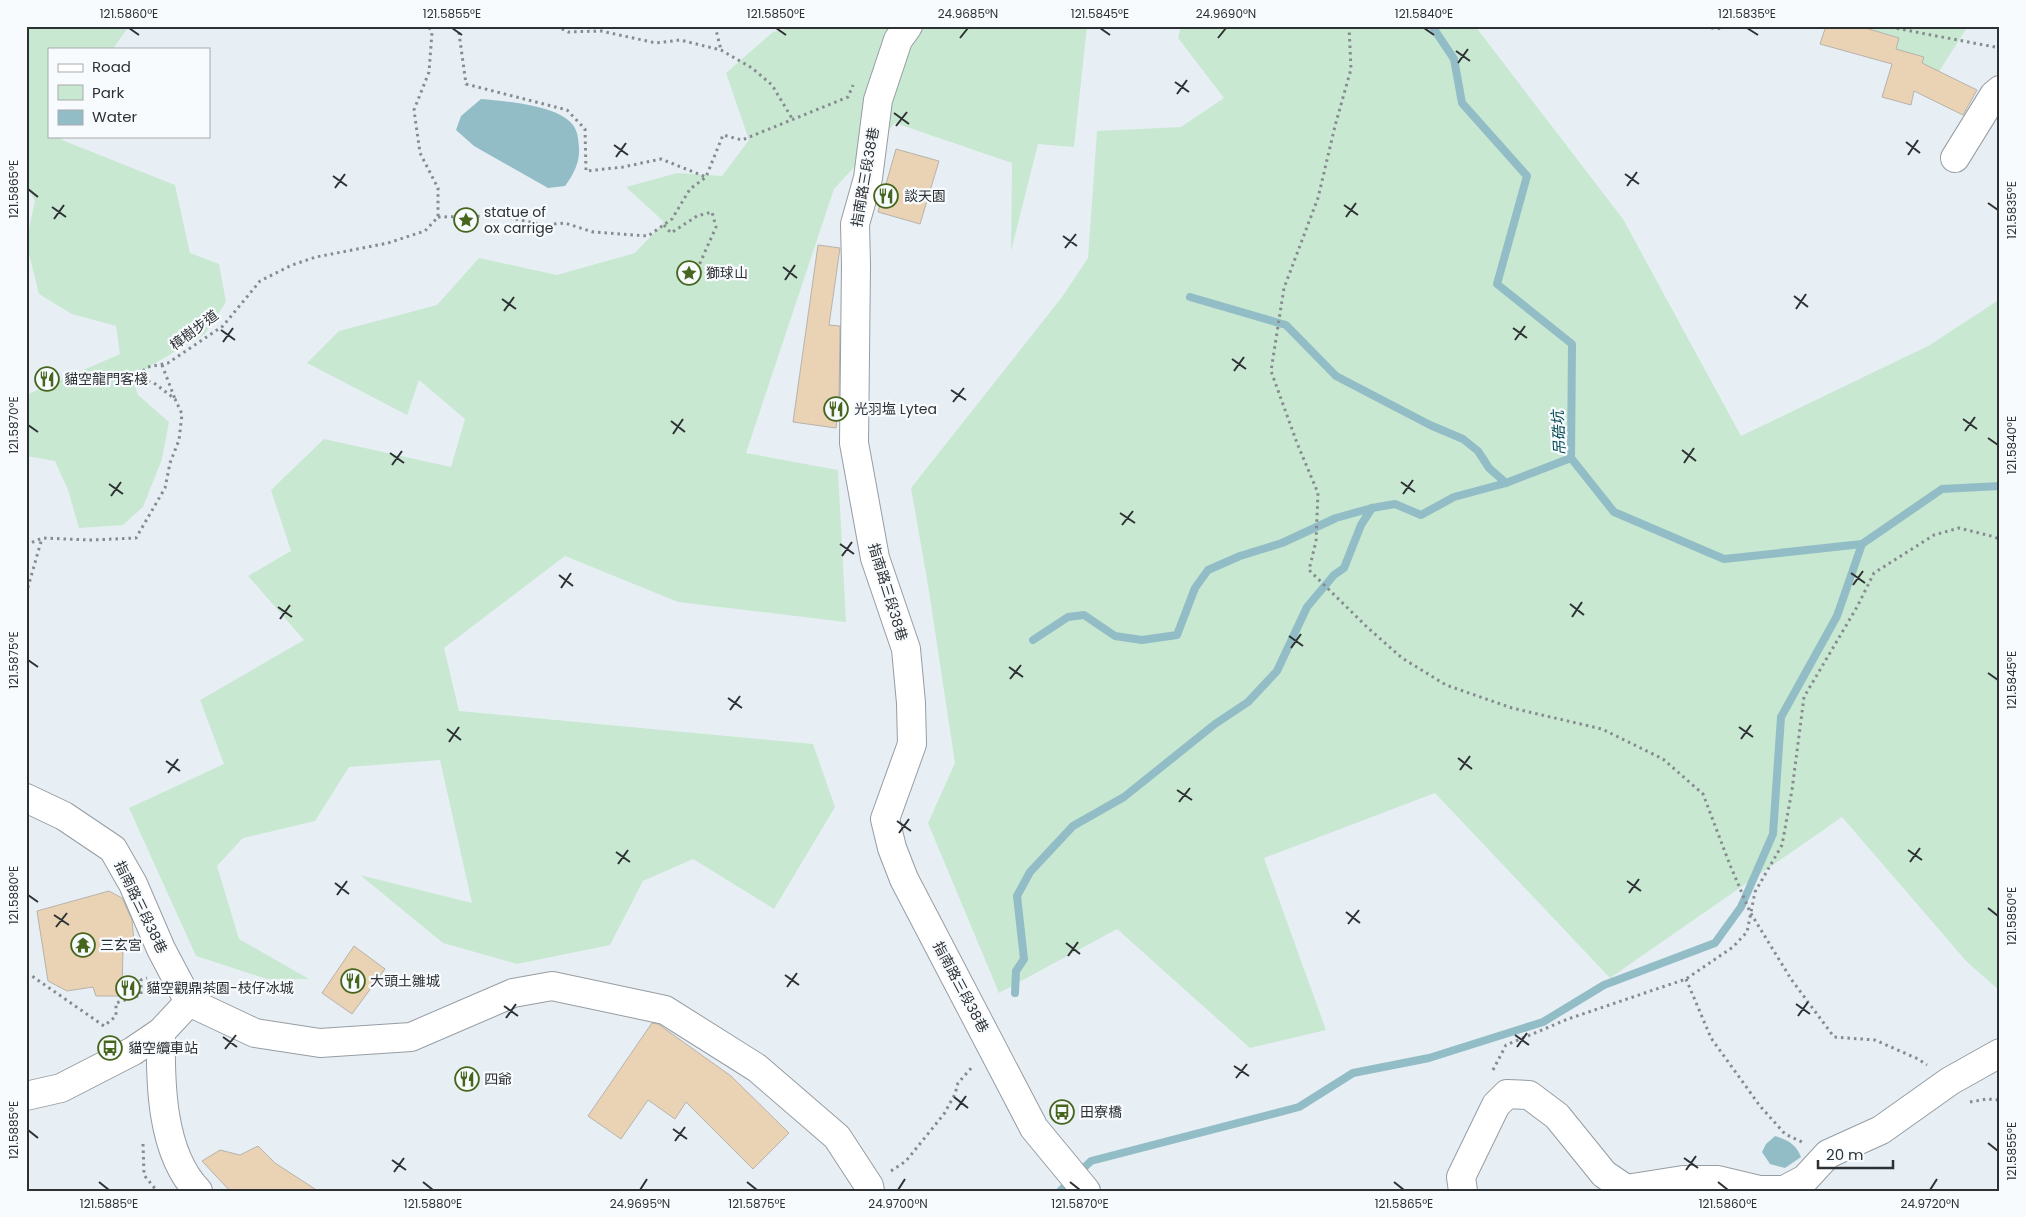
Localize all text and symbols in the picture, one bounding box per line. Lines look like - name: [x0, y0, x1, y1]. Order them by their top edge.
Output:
- text: 121.5860°E: [100, 5, 158, 22]
- text: 121.5855°E: [423, 5, 481, 22]
- text: 121.5850°E: [747, 5, 805, 22]
- text: 24.9685°N: [938, 5, 998, 22]
- text: 121.5845°E: [1071, 5, 1129, 22]
- text: 24.9690°N: [1196, 5, 1256, 22]
- text: 121.5840°E: [1395, 5, 1453, 22]
- text: 121.5835°E: [1718, 5, 1776, 22]
- legend: [48, 48, 210, 138]
- text: Road: [92, 56, 131, 77]
- text: Park: [92, 82, 124, 103]
- text: Water: [92, 106, 138, 127]
- street label: 指南路三段38巷: [846, 125, 884, 229]
- text: 121.5865°E: [5, 160, 22, 218]
- text: 121.5835°E: [2003, 181, 2020, 239]
- restaurant icon: 談天園: [873, 183, 899, 209]
- place label: 談天園: [904, 186, 946, 206]
- place label: statue of ox carrige: [484, 202, 554, 238]
- place icon: statue of ox carrige: [453, 207, 479, 233]
- place icon: 獅球山: [676, 260, 702, 286]
- place label: 獅球山: [706, 263, 748, 283]
- street label: 樟樹步道: [166, 305, 222, 355]
- restaurant icon: 貓空龍門客棧: [34, 366, 60, 392]
- place label: 貓空龍門客棧: [64, 369, 148, 389]
- text: 121.5870°E: [5, 396, 22, 454]
- restaurant icon: 光羽塩 Lytea: [823, 396, 849, 422]
- place label: 光羽塩 Lytea: [854, 399, 937, 419]
- water label: 吊硞坑: [1547, 408, 1570, 456]
- text: 121.5840°E: [2003, 416, 2020, 474]
- street label: 指南路三段38巷: [864, 541, 912, 643]
- text: 121.5875°E: [5, 631, 22, 689]
- text: 121.5845°E: [2003, 651, 2020, 709]
- street label: 指南路三段38巷: [110, 857, 172, 957]
- text: 121.5880°E: [5, 866, 22, 924]
- text: 121.5850°E: [2003, 887, 2020, 945]
- temple icon: 三玄宮: [70, 932, 96, 958]
- place label: 三玄宮: [100, 935, 142, 955]
- street label: 指南路三段38巷: [928, 938, 994, 1036]
- restaurant icon: 大頭土雛城: [340, 968, 366, 994]
- place label: 大頭土雛城: [370, 971, 440, 991]
- restaurant icon: 貓空觀鼎茶園-枝仔冰城: [115, 975, 141, 1001]
- place label: 貓空觀鼎茶園-枝仔冰城: [146, 978, 294, 998]
- bus stop icon: 貓空纜車站: [97, 1035, 123, 1061]
- place label: 貓空纜車站: [128, 1038, 198, 1058]
- restaurant icon: 四爺: [454, 1066, 480, 1092]
- place label: 四爺: [484, 1069, 512, 1089]
- bus stop icon: 田寮橋: [1049, 1099, 1075, 1125]
- text: 121.5885°E: [5, 1101, 22, 1159]
- place label: 田寮橋: [1080, 1102, 1122, 1122]
- text: 121.5855°E: [2003, 1122, 2020, 1180]
- scale bar: [1818, 1137, 1894, 1169]
- text: 20 m: [1826, 1144, 1864, 1165]
- text: 121.5885°E: [80, 1195, 138, 1212]
- text: 121.5880°E: [404, 1195, 462, 1212]
- text: 24.9695°N: [610, 1195, 670, 1212]
- text: 121.5875°E: [728, 1195, 786, 1212]
- text: 24.9700°N: [868, 1195, 928, 1212]
- text: 121.5870°E: [1051, 1195, 1109, 1212]
- text: 121.5865°E: [1375, 1195, 1433, 1212]
- text: 121.5860°E: [1699, 1195, 1757, 1212]
- text: 24.9720°N: [1901, 1195, 1959, 1212]

